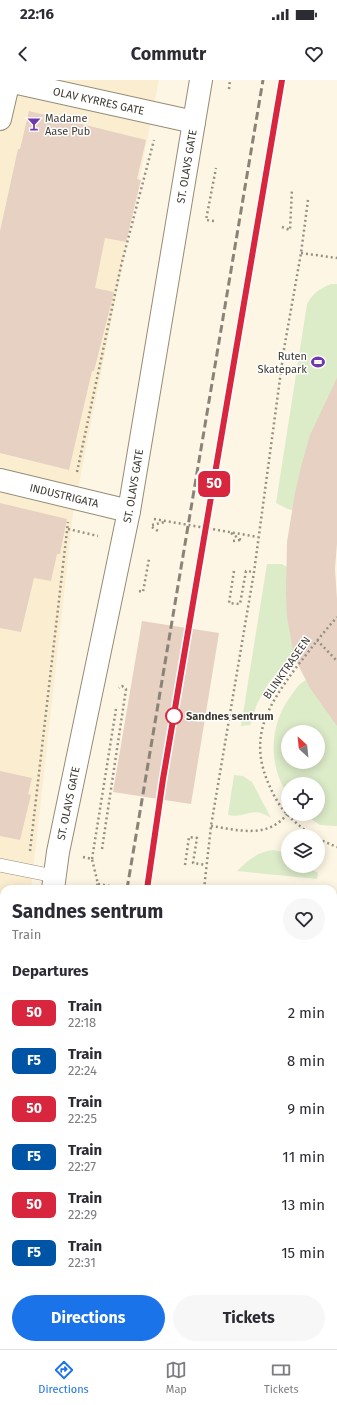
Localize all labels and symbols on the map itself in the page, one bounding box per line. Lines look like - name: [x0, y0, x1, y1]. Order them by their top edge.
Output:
- street label: OLAV KYRRES GATE: [52, 85, 146, 117]
- place label: Madame Aase Pub: [45, 112, 90, 138]
- bar icon: Madame Aase Pub: [26, 116, 42, 132]
- street label: ST. OLAVS GATE: [174, 128, 199, 204]
- place label: Ruten Skatepark: [257, 350, 307, 376]
- sports icon: Ruten Skatepark: [310, 354, 326, 370]
- street label: ST. OLAVS GATE: [120, 448, 146, 524]
- line badge: 50: [196, 471, 232, 497]
- street label: INDUSTRIGATA: [28, 481, 101, 510]
- street label: BLINKTRASEEN: [261, 634, 313, 702]
- marker: Sandnes sentrum: [165, 707, 183, 725]
- place label: Sandnes sentrum: [186, 710, 274, 723]
- north arrow: [281, 725, 325, 769]
- street label: ST. OLAVS GATE: [54, 765, 82, 841]

